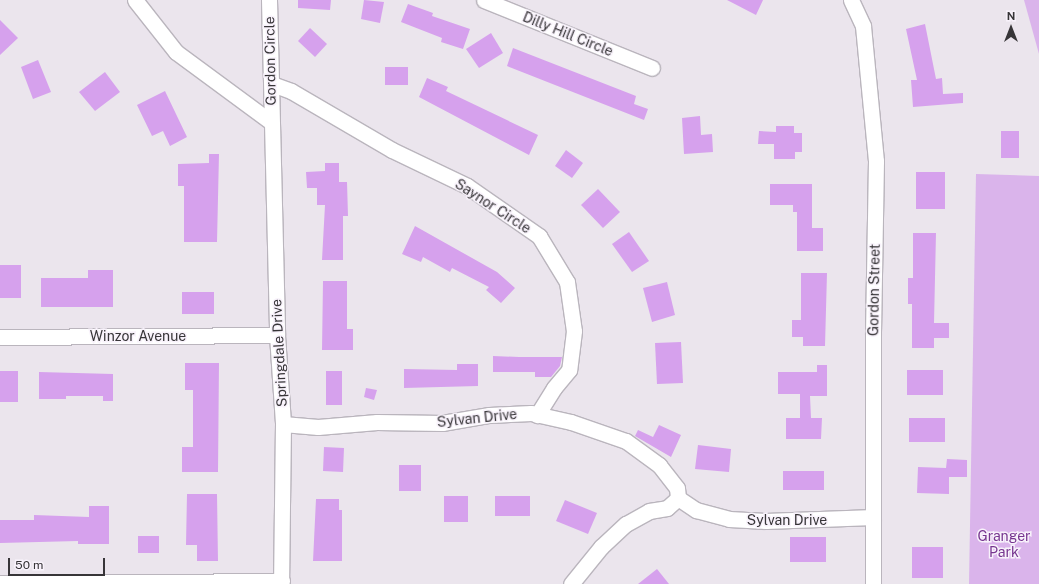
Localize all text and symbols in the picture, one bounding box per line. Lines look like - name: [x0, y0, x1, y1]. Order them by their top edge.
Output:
- street label: Dilly Hill Circle: [520, 8, 616, 60]
- north arrow: [991, 8, 1031, 48]
- text: N: [1007, 10, 1015, 22]
- street label: Gordon Circle: [261, 16, 279, 106]
- street label: Saynor Circle: [452, 175, 534, 237]
- street label: Gordon Street: [865, 244, 883, 336]
- street label: Springdale Drive: [268, 299, 290, 407]
- street label: Winzor Avenue: [90, 328, 186, 344]
- street label: Sylvan Drive: [436, 405, 518, 431]
- street label: Sylvan Drive: [747, 512, 827, 528]
- park label: Granger Park: [977, 528, 1031, 560]
- scale bar: [10, 550, 107, 576]
- text: 50 m: [15, 558, 43, 572]

